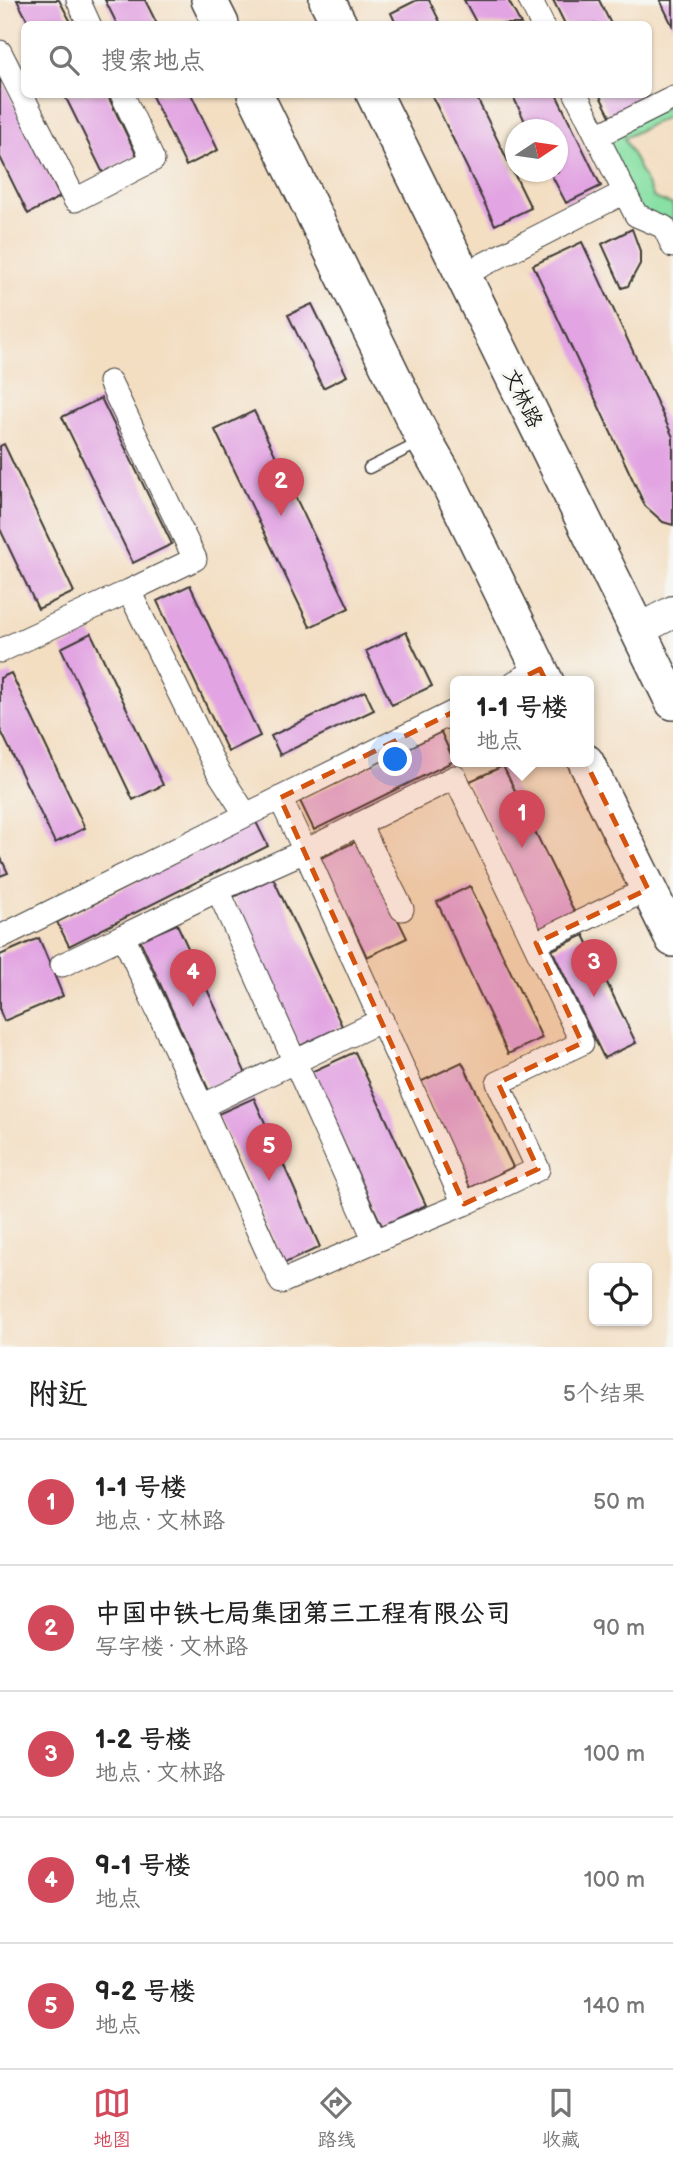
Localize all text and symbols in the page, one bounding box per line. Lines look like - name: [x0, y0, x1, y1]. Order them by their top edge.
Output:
- search box: [21, 21, 652, 98]
- icon: search: [45, 41, 83, 79]
- text: 搜索地点: [101, 46, 205, 77]
- north arrow: [505, 119, 568, 182]
- street label: 文林路: [498, 364, 548, 432]
- pin: 2: [258, 458, 304, 516]
- popup: [450, 676, 594, 767]
- text: 1-1 号楼: [476, 693, 568, 724]
- text: 地点: [476, 727, 522, 755]
- your location: [378, 742, 412, 776]
- pin: 1: [499, 790, 545, 848]
- pin: 3: [571, 939, 617, 997]
- pin: 4: [170, 949, 216, 1007]
- pin: 5: [246, 1123, 292, 1181]
- map controls: [589, 1263, 652, 1326]
- button: locate: [589, 1263, 652, 1326]
- text: 附近: [28, 1377, 88, 1413]
- text: 5个结果: [563, 1380, 645, 1408]
- text: 1-1 号楼: [95, 1473, 187, 1504]
- text: 1: [46, 1488, 56, 1516]
- text: 50 m: [593, 1488, 645, 1516]
- text: 地点 · 文林路: [95, 1507, 225, 1535]
- text: 中国中铁七局集团第三工程有限公司: [95, 1599, 511, 1630]
- text: 2: [44, 1614, 58, 1642]
- text: 90 m: [593, 1614, 645, 1642]
- text: 写字楼 · 文林路: [95, 1633, 248, 1661]
- text: 1-2 号楼: [95, 1725, 191, 1756]
- text: 3: [44, 1740, 58, 1768]
- text: 100 m: [584, 1740, 645, 1768]
- text: 地点 · 文林路: [95, 1759, 225, 1787]
- text: 9-1 号楼: [95, 1851, 191, 1882]
- text: 4: [44, 1866, 58, 1894]
- text: 100 m: [584, 1866, 645, 1894]
- text: 地点: [95, 1885, 141, 1913]
- text: 9-2 号楼: [95, 1977, 195, 2008]
- text: 5: [44, 1992, 58, 2020]
- text: 140 m: [583, 1992, 645, 2020]
- text: 地点: [95, 2011, 141, 2039]
- tab: 地图: [93, 2084, 131, 2152]
- tab: 路线: [317, 2084, 356, 2152]
- tab: 收藏: [542, 2084, 580, 2152]

